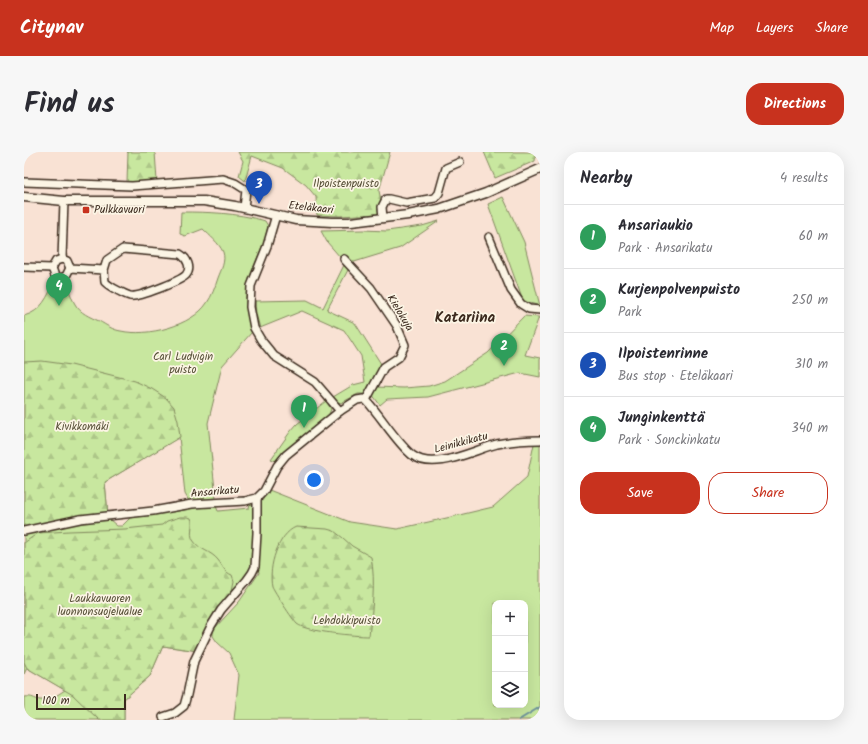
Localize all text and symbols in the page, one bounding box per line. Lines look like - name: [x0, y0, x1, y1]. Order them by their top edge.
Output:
- text: Citynav: [20, 13, 83, 43]
- text: Map: [710, 17, 734, 39]
- text: Layers: [756, 17, 794, 39]
- text: Share: [816, 17, 848, 39]
- text: Find us: [24, 82, 115, 127]
- button: Directions: [746, 83, 844, 125]
- text: Nearby: [580, 165, 632, 192]
- text: 4 results: [780, 168, 828, 189]
- pin: 3: [246, 171, 272, 204]
- park label: Ilpoistenpuisto: [313, 175, 379, 193]
- street label: Eteläkaari: [288, 197, 335, 219]
- place label: Pulkkavuori: [94, 201, 145, 219]
- marker: Pulkkavuori: [81, 205, 91, 215]
- text: Ansariaukio: [618, 214, 693, 238]
- text: 1: [591, 226, 595, 247]
- text: 60 m: [799, 226, 828, 247]
- text: Park · Ansarikatu: [618, 238, 712, 259]
- pin: 4: [46, 273, 72, 306]
- text: Kurjenpolvenpuisto: [618, 278, 740, 302]
- text: 2: [589, 290, 597, 311]
- text: 250 m: [791, 290, 828, 311]
- street label: Kielokuja: [382, 291, 418, 335]
- text: Park: [618, 302, 642, 323]
- district label: Katariina: [435, 306, 495, 330]
- pin: 2: [491, 333, 517, 366]
- text: Ilpoistenrinne: [618, 342, 708, 366]
- park label: Carl Ludvigin puisto: [153, 348, 213, 379]
- text: 3: [589, 354, 597, 375]
- text: 310 m: [794, 354, 828, 375]
- text: Bus stop · Eteläkaari: [618, 366, 733, 387]
- pin: 1: [291, 395, 317, 428]
- text: Junginkenttä: [618, 406, 705, 430]
- park label: Kivikkomäki: [55, 418, 109, 436]
- text: 4: [589, 418, 597, 439]
- text: 340 m: [791, 418, 828, 439]
- street label: Leinikkikatu: [432, 427, 491, 459]
- text: Park · Sonckinkatu: [618, 430, 720, 451]
- your location: [304, 470, 324, 490]
- button: Save: [580, 472, 700, 514]
- button: Share: [708, 472, 828, 514]
- street label: Ansarikatu: [190, 481, 241, 503]
- park label: Laukkavuoren luonnonsuojelualue: [58, 590, 142, 621]
- map controls: [492, 600, 528, 708]
- button: +: [492, 600, 528, 636]
- park label: Lehdokkipuisto: [313, 612, 381, 630]
- button: −: [492, 636, 528, 672]
- button: layers: [492, 672, 528, 708]
- scale bar: [36, 692, 126, 711]
- text: 100 m: [42, 692, 70, 710]

